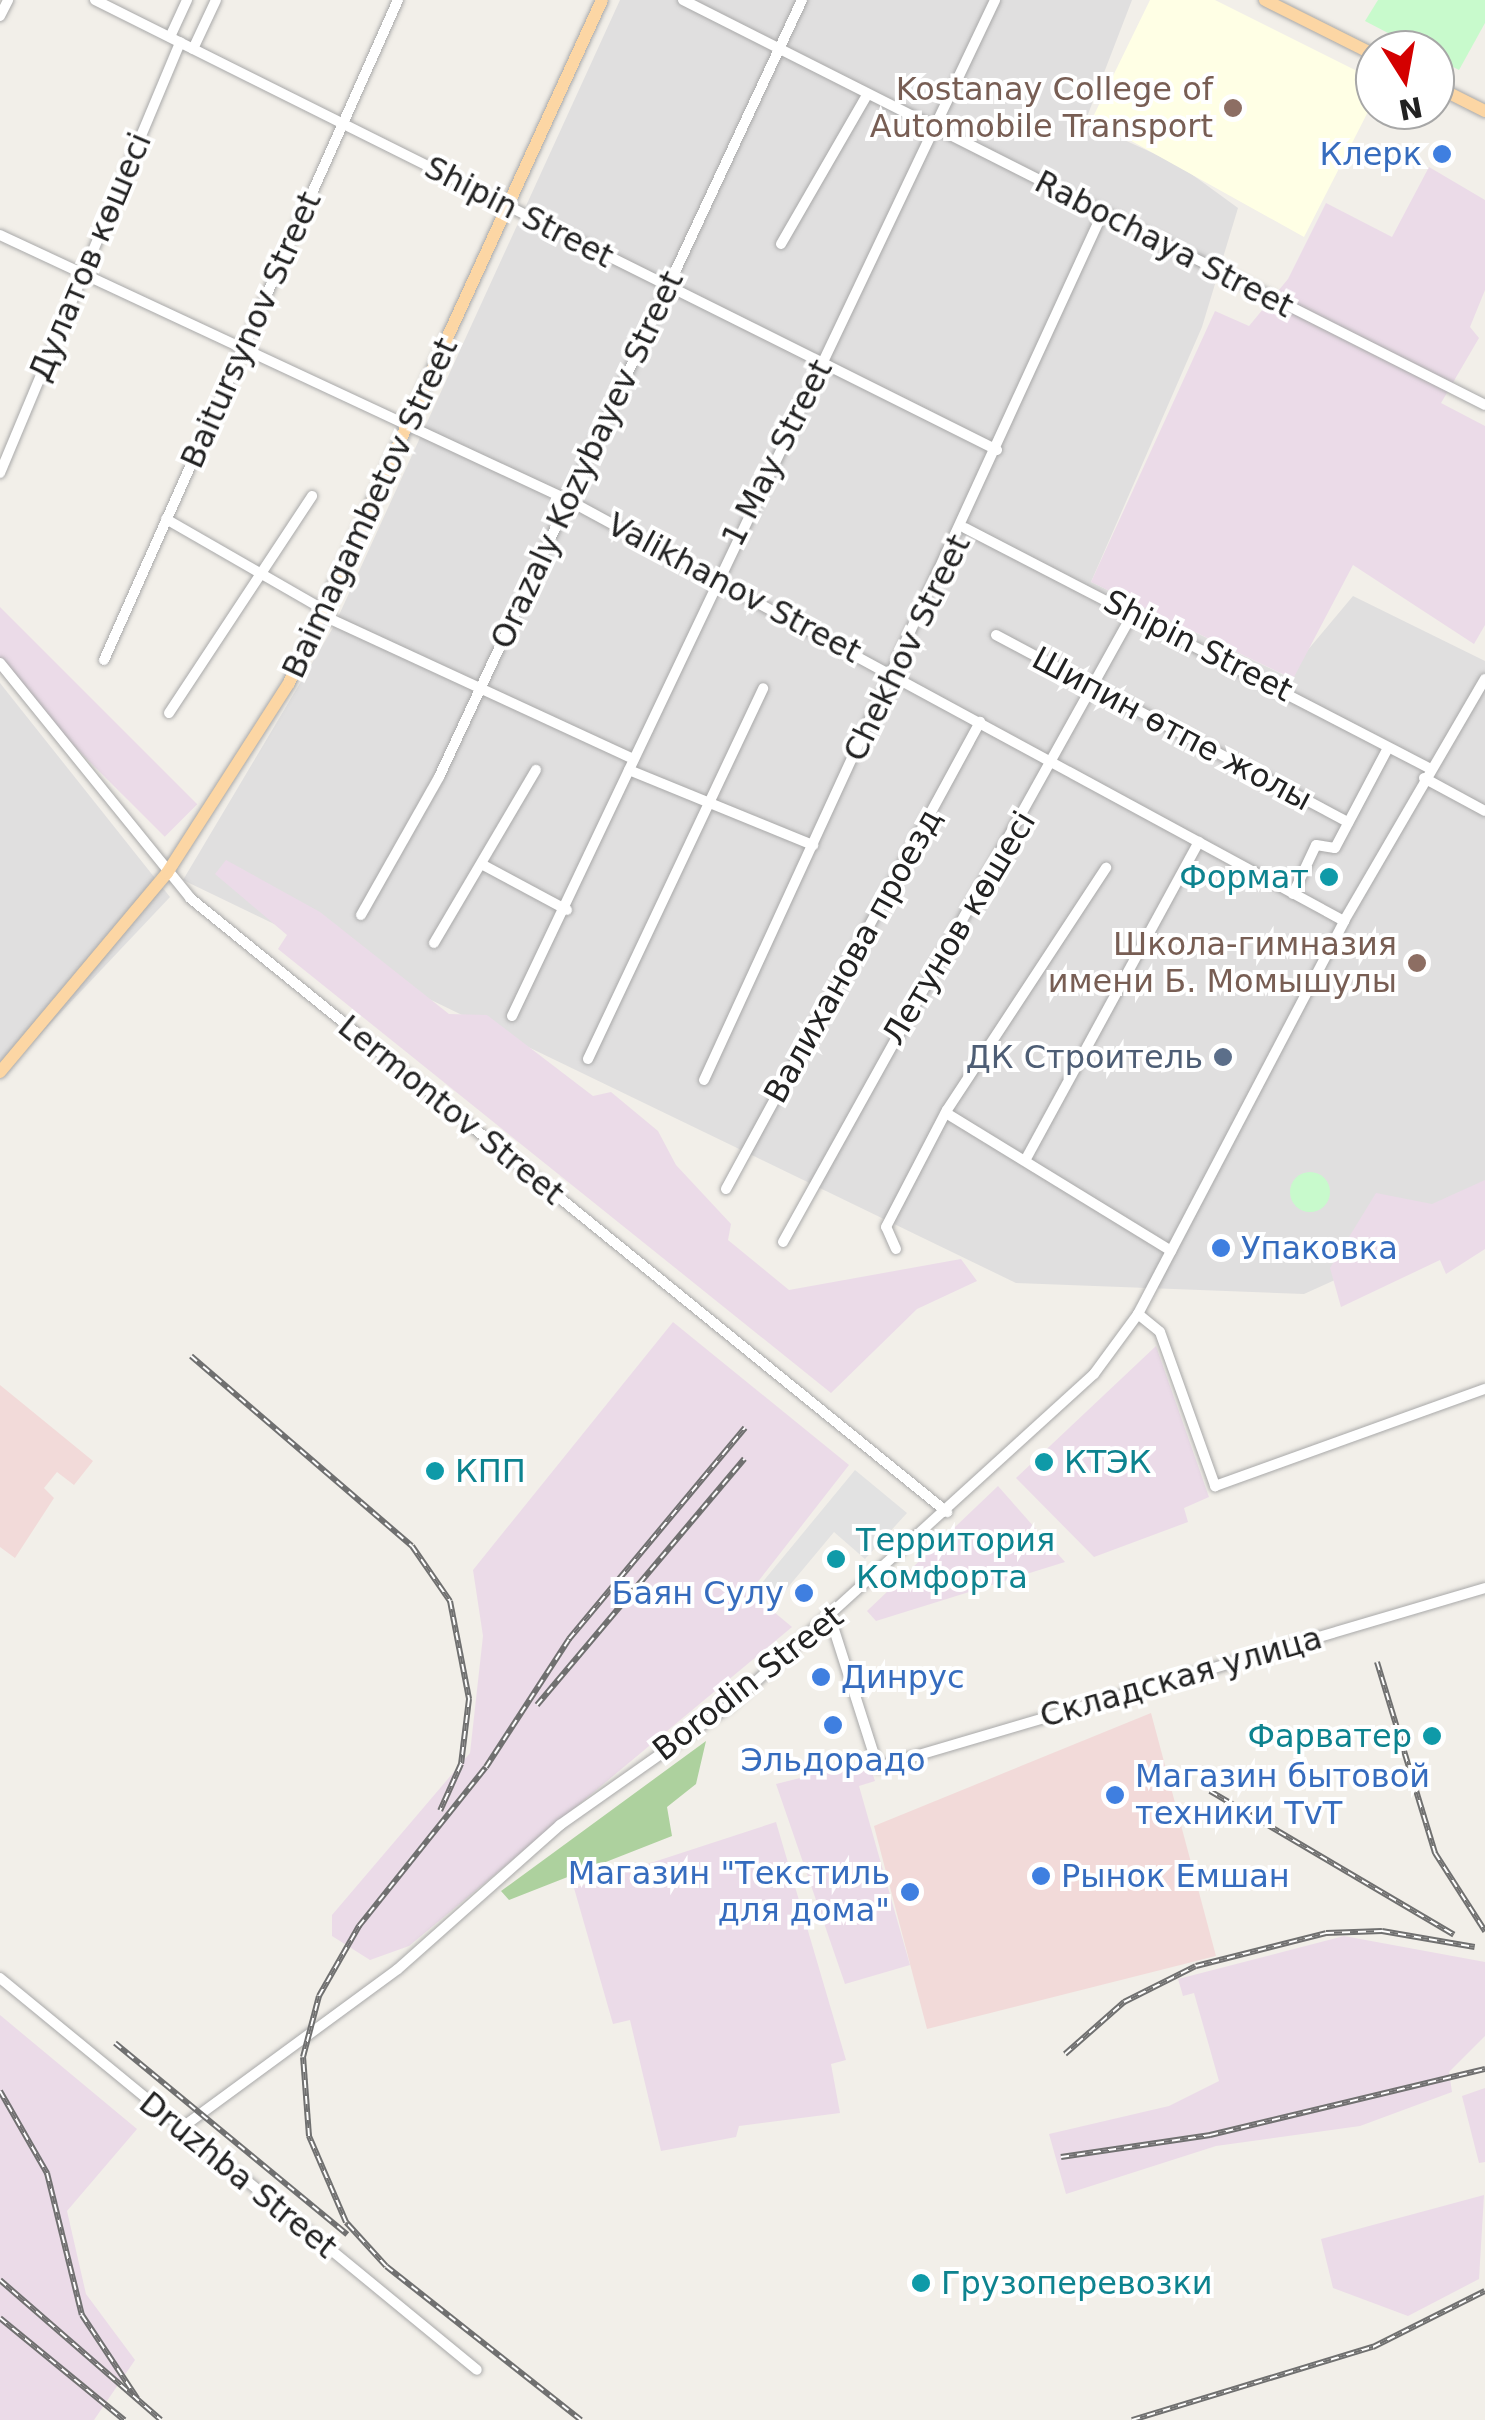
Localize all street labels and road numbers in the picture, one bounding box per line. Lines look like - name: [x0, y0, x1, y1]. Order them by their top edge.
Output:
- street label: Дулатов көшесі: [20, 127, 160, 387]
- street label: Shipin Street: [418, 148, 620, 276]
- street label: Rabochaya Street: [1029, 162, 1299, 326]
- street label: Baitursynov Street: [173, 186, 329, 474]
- street label: Orazaly Kozybayev Street: [483, 265, 691, 655]
- street label: Baimagambetov Street: [274, 332, 466, 684]
- street label: 1 May Street: [714, 353, 840, 553]
- street label: Valikhanov Street: [601, 505, 867, 671]
- street label: Chekhov Street: [836, 529, 978, 767]
- street label: Shipin Street: [1097, 582, 1299, 710]
- street label: Шипин өтпе жолы: [1026, 639, 1318, 819]
- street label: Валиханова проезд: [756, 802, 950, 1110]
- street label: Летунов көшесі: [874, 804, 1044, 1052]
- street label: Lermontov Street: [330, 1007, 572, 1213]
- street label: Borodin Street: [645, 1597, 851, 1769]
- street label: Складская улица: [1036, 1618, 1326, 1736]
- street label: Druzhba Street: [132, 2084, 344, 2266]

